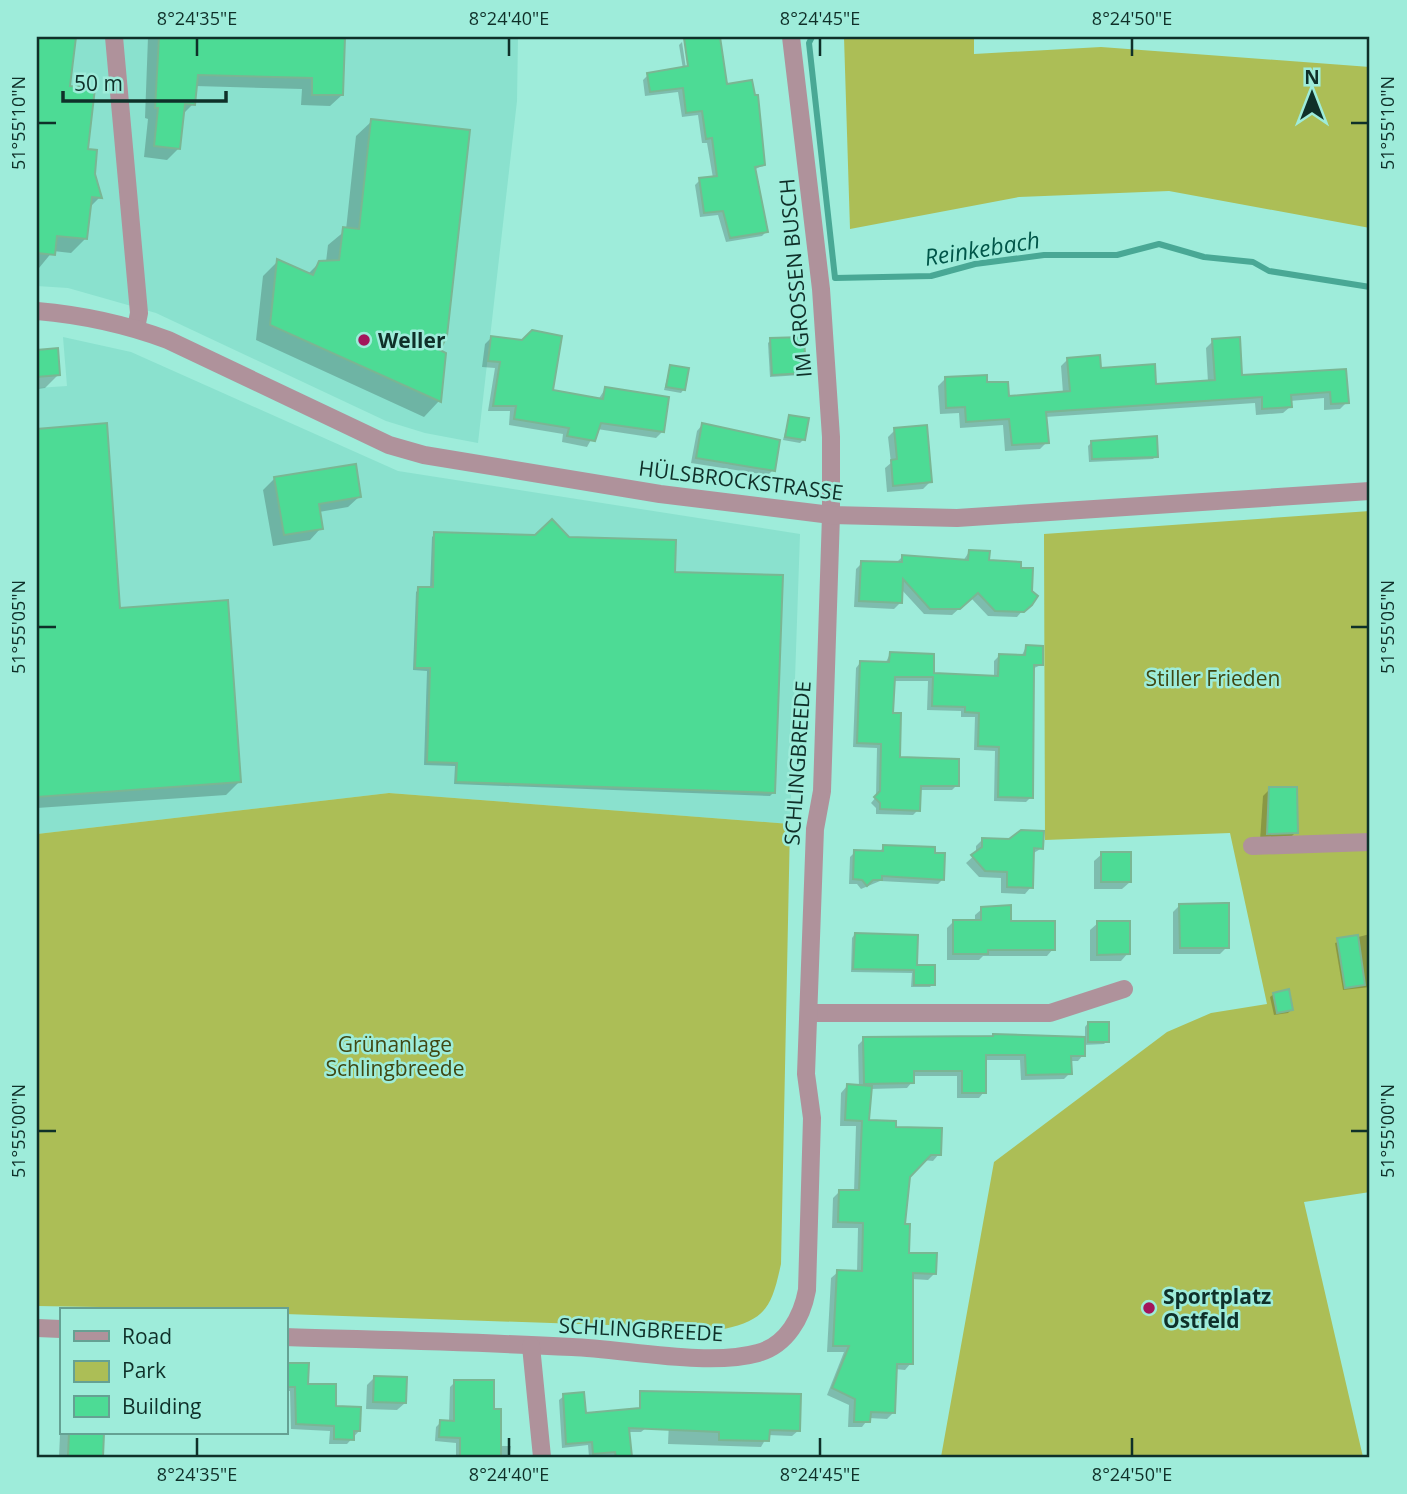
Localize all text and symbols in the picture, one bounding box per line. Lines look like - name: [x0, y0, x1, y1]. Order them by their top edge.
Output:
- text: 8°24'35"E: [157, 6, 237, 30]
- text: 8°24'40"E: [469, 6, 549, 30]
- text: 8°24'45"E: [780, 6, 860, 30]
- text: 8°24'50"E: [1092, 6, 1172, 30]
- scale bar: [63, 60, 226, 104]
- north arrow: [1278, 60, 1348, 130]
- text: N: [1304, 64, 1320, 90]
- text: 50 m: [74, 69, 123, 97]
- text: 51°55'10"N: [6, 76, 30, 170]
- text: 51°55'10"N: [1375, 76, 1399, 170]
- street label: IM GROSSEN BUSCH: [772, 177, 818, 379]
- water label: Reinkebach: [922, 223, 1042, 273]
- place label: Weller: [378, 326, 446, 354]
- marker: Weller: [356, 332, 372, 348]
- street label: HÜLSBROCKSTRASSE: [637, 454, 845, 506]
- text: 51°55'05"N: [6, 580, 30, 674]
- text: 51°55'05"N: [1375, 580, 1399, 674]
- park label: Stiller Frieden: [1146, 664, 1280, 692]
- street label: SCHLINGBREEDE: [777, 680, 817, 846]
- park label: Grünanlage Schlingbreede: [326, 1030, 465, 1082]
- text: 51°55'00"N: [6, 1084, 30, 1178]
- text: 51°55'00"N: [1375, 1084, 1399, 1178]
- place label: Sportplatz Ostfeld: [1163, 1282, 1271, 1334]
- marker: Sportplatz Ostfeld: [1141, 1300, 1157, 1316]
- legend: [60, 1308, 287, 1434]
- street label: SCHLINGBREEDE: [558, 1311, 724, 1347]
- text: Road: [122, 1322, 172, 1350]
- text: Park: [122, 1356, 166, 1384]
- text: Building: [122, 1392, 201, 1420]
- text: 8°24'35"E: [157, 1462, 237, 1486]
- text: 8°24'40"E: [469, 1462, 549, 1486]
- text: 8°24'45"E: [780, 1462, 860, 1486]
- text: 8°24'50"E: [1092, 1462, 1172, 1486]

